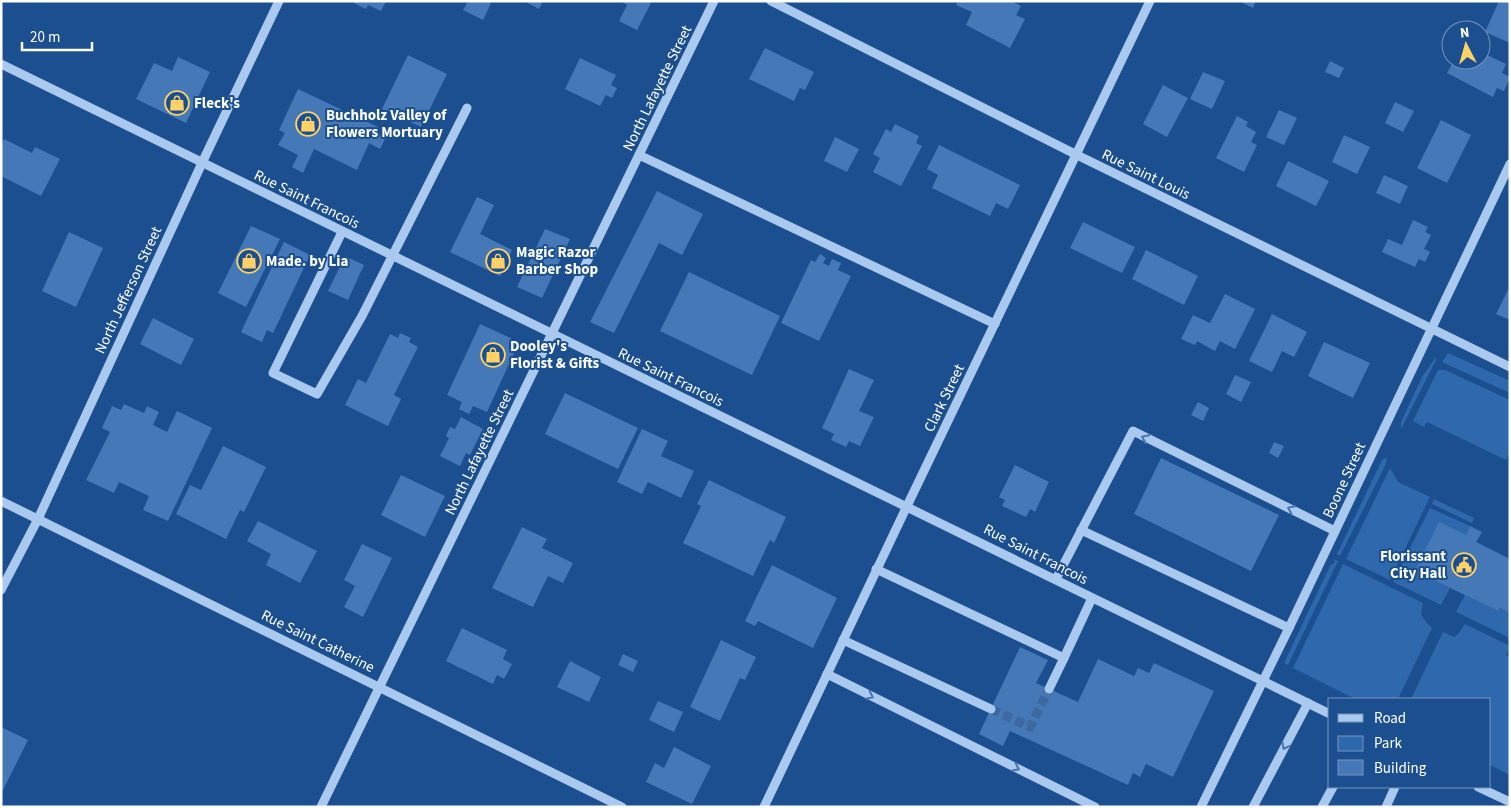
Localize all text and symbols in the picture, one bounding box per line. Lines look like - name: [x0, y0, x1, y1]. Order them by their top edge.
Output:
- scale bar: [22, 20, 92, 52]
- north arrow: [1441, 20, 1491, 70]
- street label: North Lafayette Street: [618, 22, 697, 155]
- text: N: [1459, 23, 1470, 43]
- text: 20 m: [30, 27, 60, 48]
- shop icon: Fleck's: [164, 90, 190, 116]
- place label: Fleck's: [194, 93, 240, 114]
- place label: Buchholz Valley of Flowers Mortuary: [326, 105, 447, 143]
- shop icon: Buchholz Valley of Flowers Mortuary: [295, 111, 321, 137]
- street label: Rue Saint Louis: [1098, 144, 1194, 205]
- street label: Rue Saint Francois: [250, 165, 363, 234]
- street label: North Jefferson Street: [90, 223, 167, 357]
- place label: Magic Razor Barber Shop: [516, 242, 599, 280]
- shop icon: Made. by Lia: [236, 248, 262, 274]
- shop icon: Magic Razor Barber Shop: [485, 248, 511, 274]
- place label: Made. by Lia: [266, 251, 348, 272]
- place label: Dooley's Florist & Gifts: [510, 336, 600, 374]
- shop icon: Dooley's Florist & Gifts: [480, 342, 506, 368]
- street label: Rue Saint Francois: [614, 343, 727, 412]
- street label: Clark Street: [919, 361, 970, 436]
- street label: North Lafayette Street: [440, 386, 519, 519]
- one-way arrow: [1141, 434, 1150, 444]
- street label: Boone Street: [1318, 439, 1371, 521]
- one-way arrow: [1287, 505, 1296, 516]
- street label: Rue Saint Francois: [980, 519, 1092, 590]
- place label: Florissant City Hall: [1380, 546, 1447, 584]
- public building icon: Florissant City Hall: [1451, 552, 1477, 578]
- street label: Rue Saint Catherine: [258, 605, 378, 678]
- one-way arrow: [865, 690, 874, 700]
- legend: [1328, 698, 1491, 788]
- text: Road: [1374, 708, 1406, 729]
- text: Park: [1374, 733, 1403, 754]
- one-way arrow: [1281, 741, 1291, 750]
- text: Building: [1374, 758, 1427, 779]
- one-way arrow: [1011, 762, 1020, 772]

